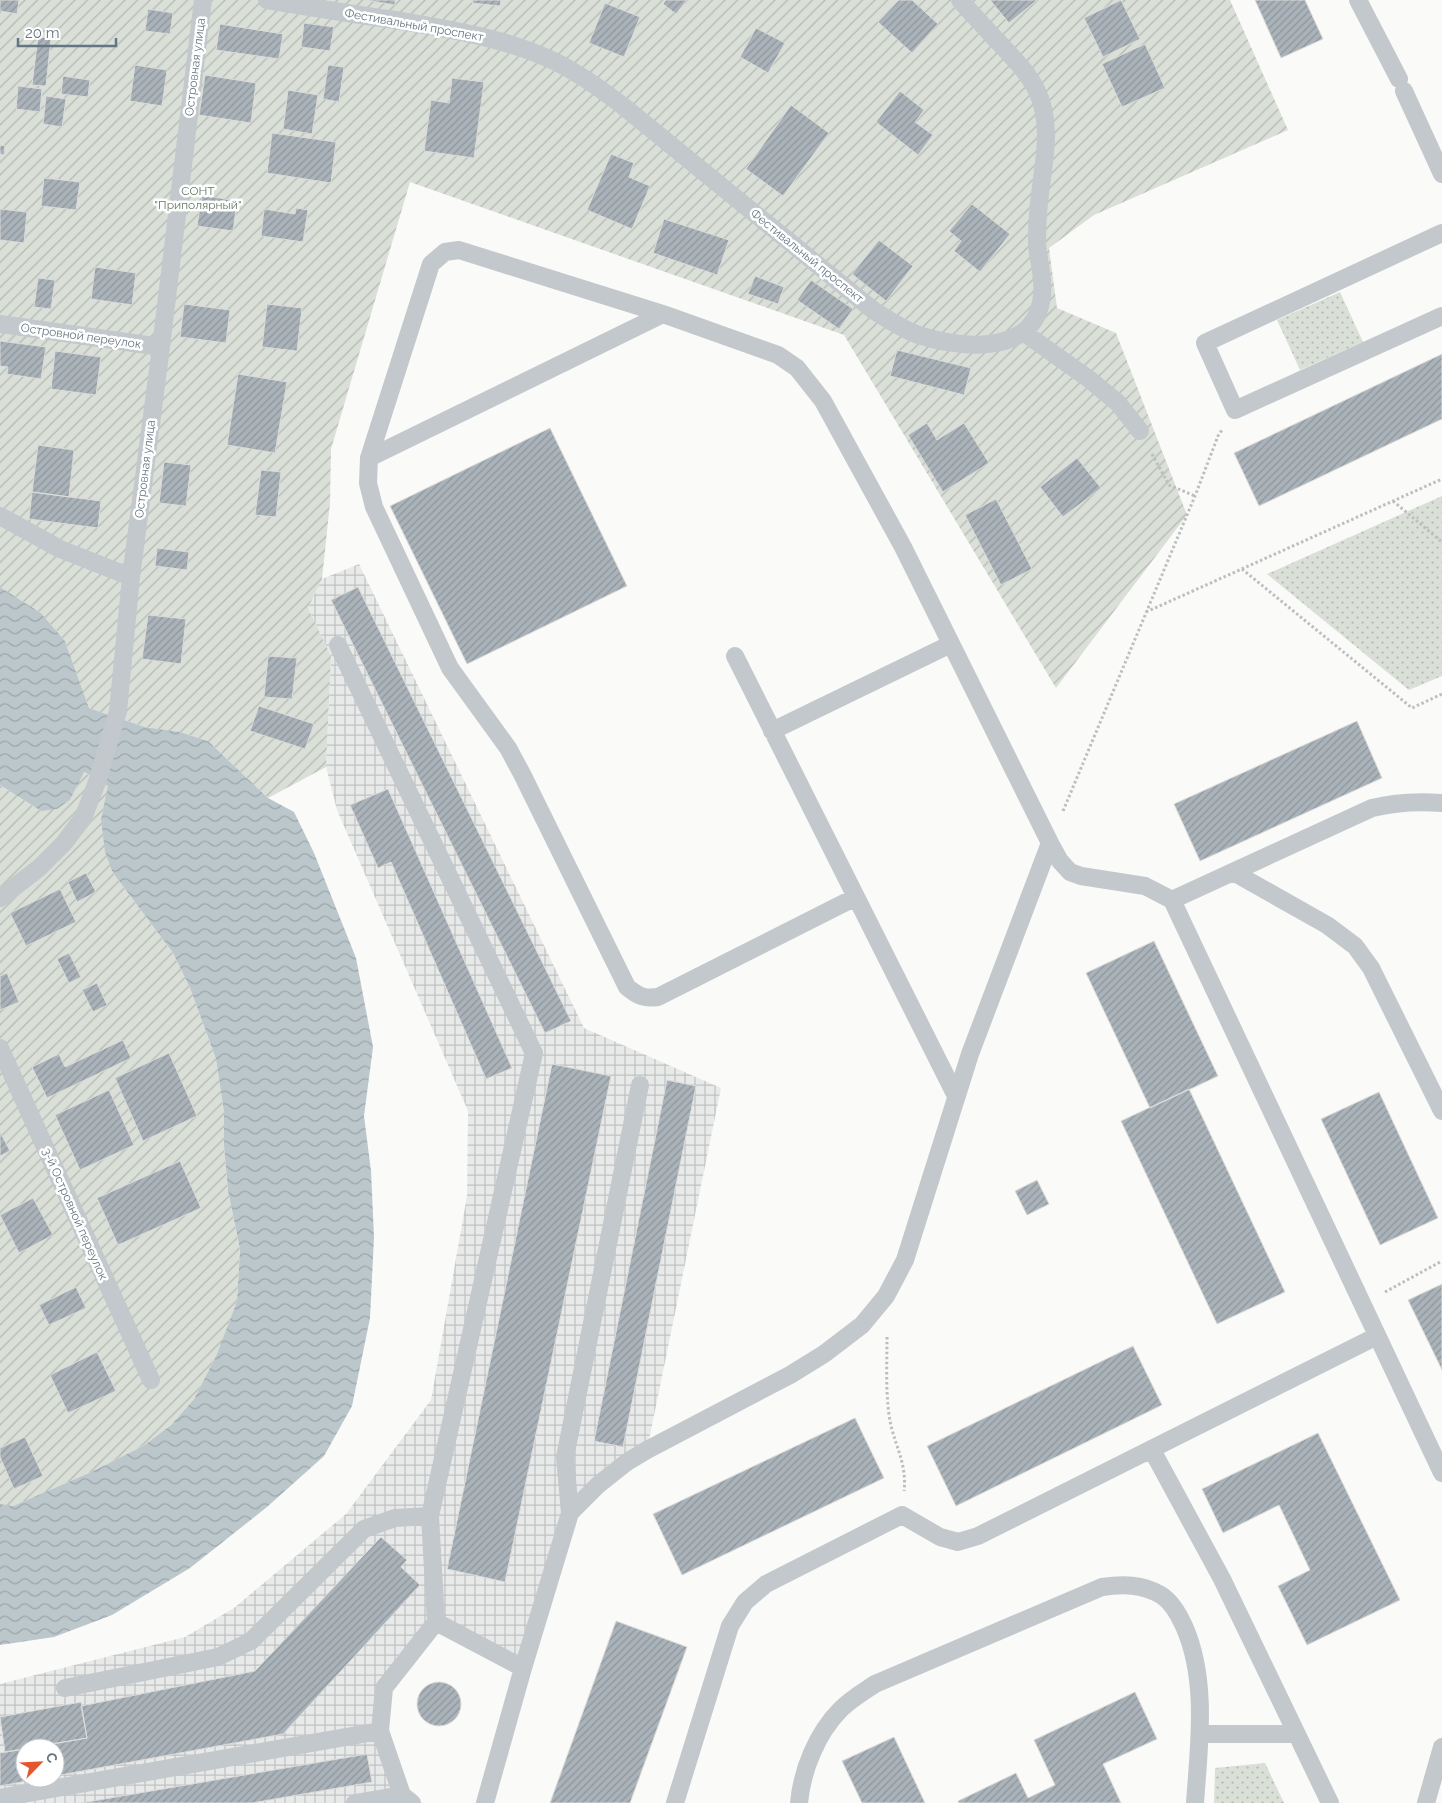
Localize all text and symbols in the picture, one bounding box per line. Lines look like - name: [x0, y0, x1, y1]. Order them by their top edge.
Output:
- street label: Фестивальный проспект: [343, 6, 485, 44]
- scale bar: [18, 15, 115, 47]
- street label: Островная улица: [182, 17, 208, 117]
- text: 20 m: [25, 24, 60, 42]
- park label: СОНТ "Приполярный": [155, 184, 241, 212]
- street label: Фестивальный проспект: [748, 206, 866, 306]
- street label: Островной переулок: [20, 321, 142, 351]
- street label: Островная улица: [132, 419, 158, 519]
- street label: 3-й Островной переулок: [39, 1146, 111, 1282]
- north arrow: [15, 1738, 65, 1788]
- text: С: [43, 1750, 61, 1766]

